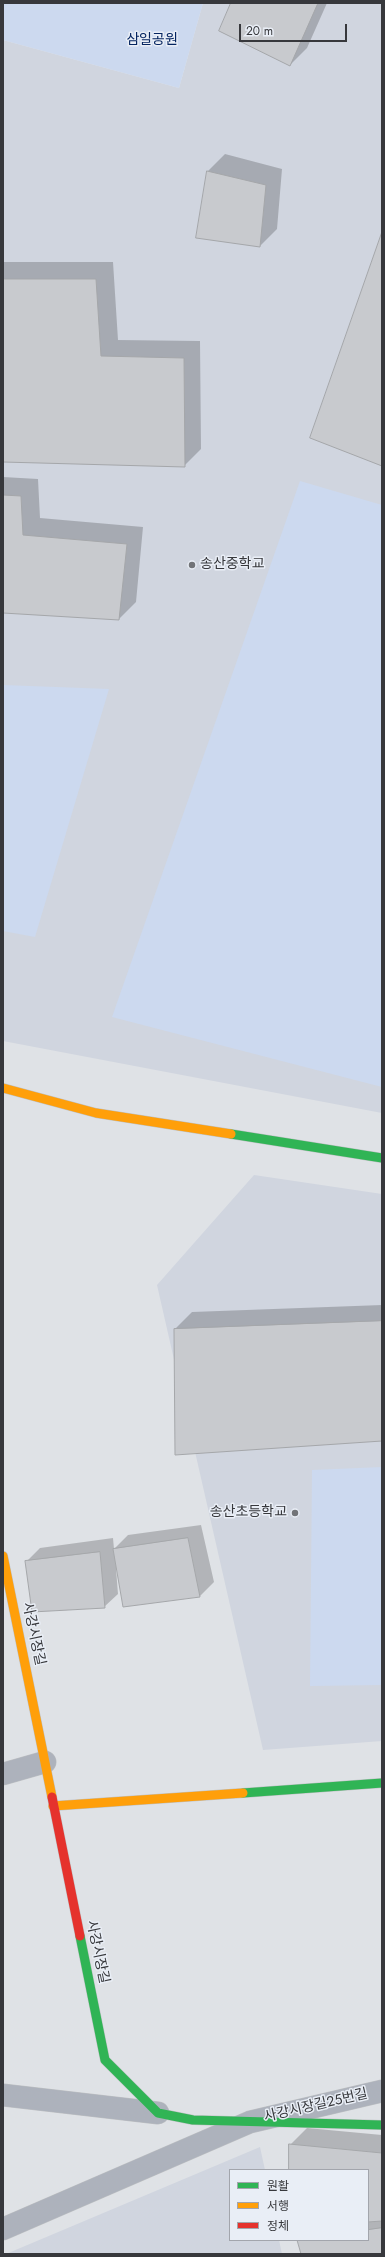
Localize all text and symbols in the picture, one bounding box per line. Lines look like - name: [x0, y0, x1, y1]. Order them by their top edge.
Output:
- scale bar: [241, 16, 349, 42]
- text: 20 m: [246, 22, 273, 40]
- park label: 삼일공원: [126, 33, 178, 49]
- place label: 송산중학교: [200, 557, 264, 573]
- marker: 송산중학교: [187, 560, 197, 570]
- place label: 송산초등학교: [210, 1505, 287, 1521]
- marker: 송산초등학교: [290, 1508, 300, 1518]
- street label: 사강시장길: [18, 1601, 48, 1667]
- street label: 사강시장길: [82, 1919, 112, 1985]
- street label: 사강시장길25번길: [262, 2086, 370, 2126]
- legend: [229, 2169, 369, 2241]
- text: 원활: [267, 2177, 289, 2195]
- text: 서행: [267, 2197, 289, 2215]
- text: 정체: [267, 2217, 289, 2235]

